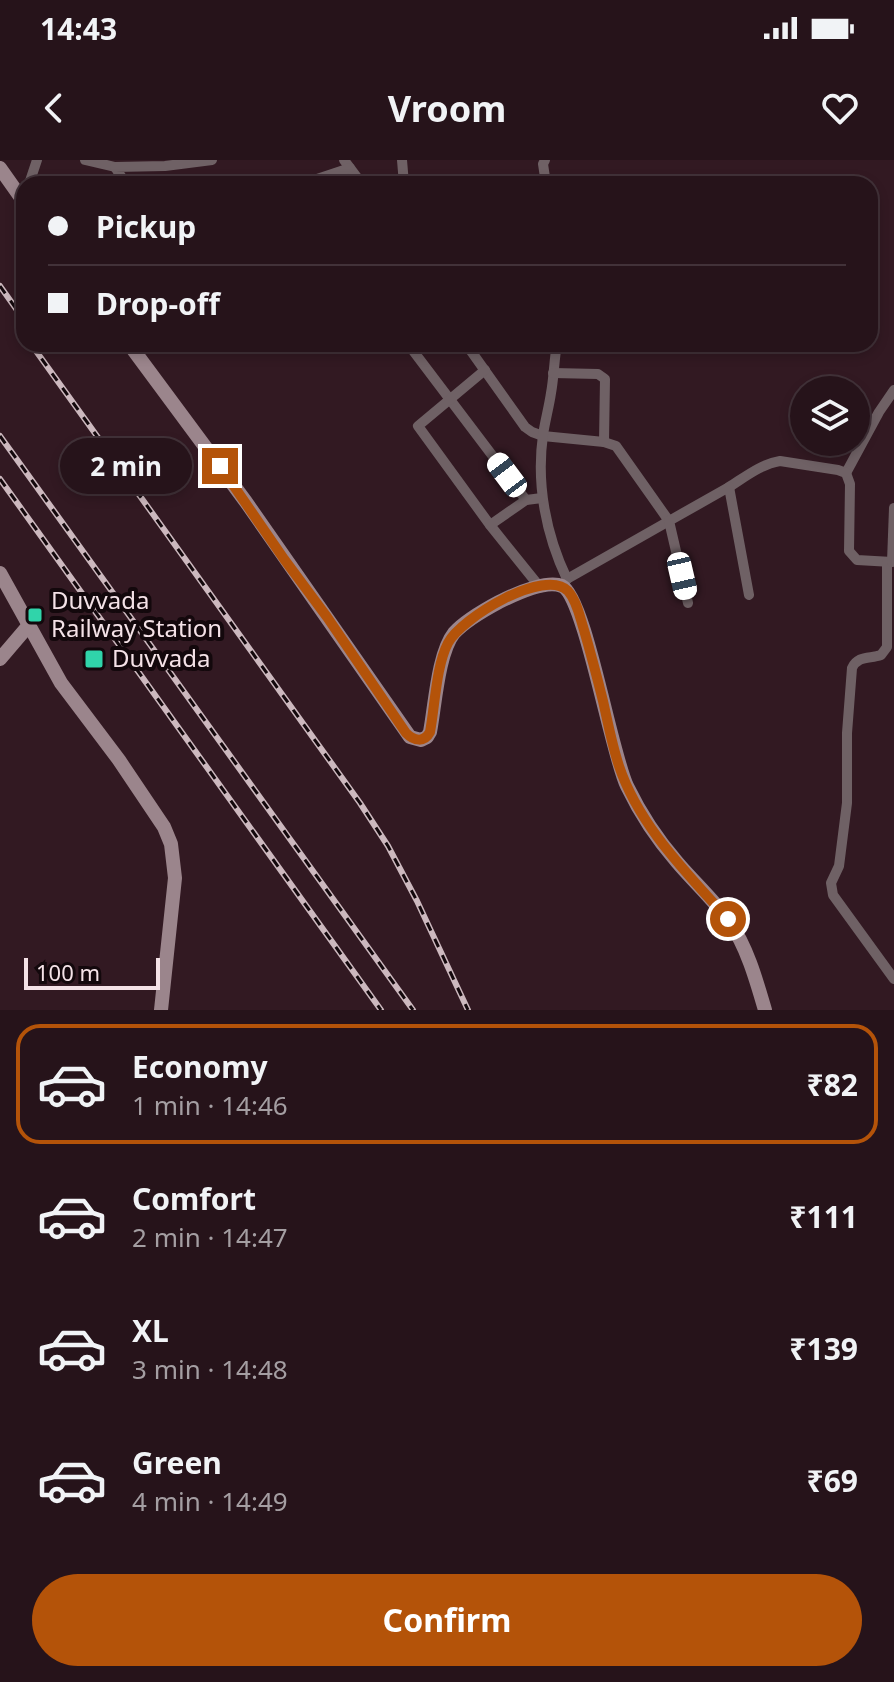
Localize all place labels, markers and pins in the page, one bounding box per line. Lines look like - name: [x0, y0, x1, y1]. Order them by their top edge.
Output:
- place label: Duvvada Railway Station: [51, 583, 222, 644]
- marker: Duvvada Railway Station: [26, 606, 44, 624]
- place label: Duvvada: [112, 641, 210, 674]
- marker: Duvvada: [83, 648, 105, 670]

